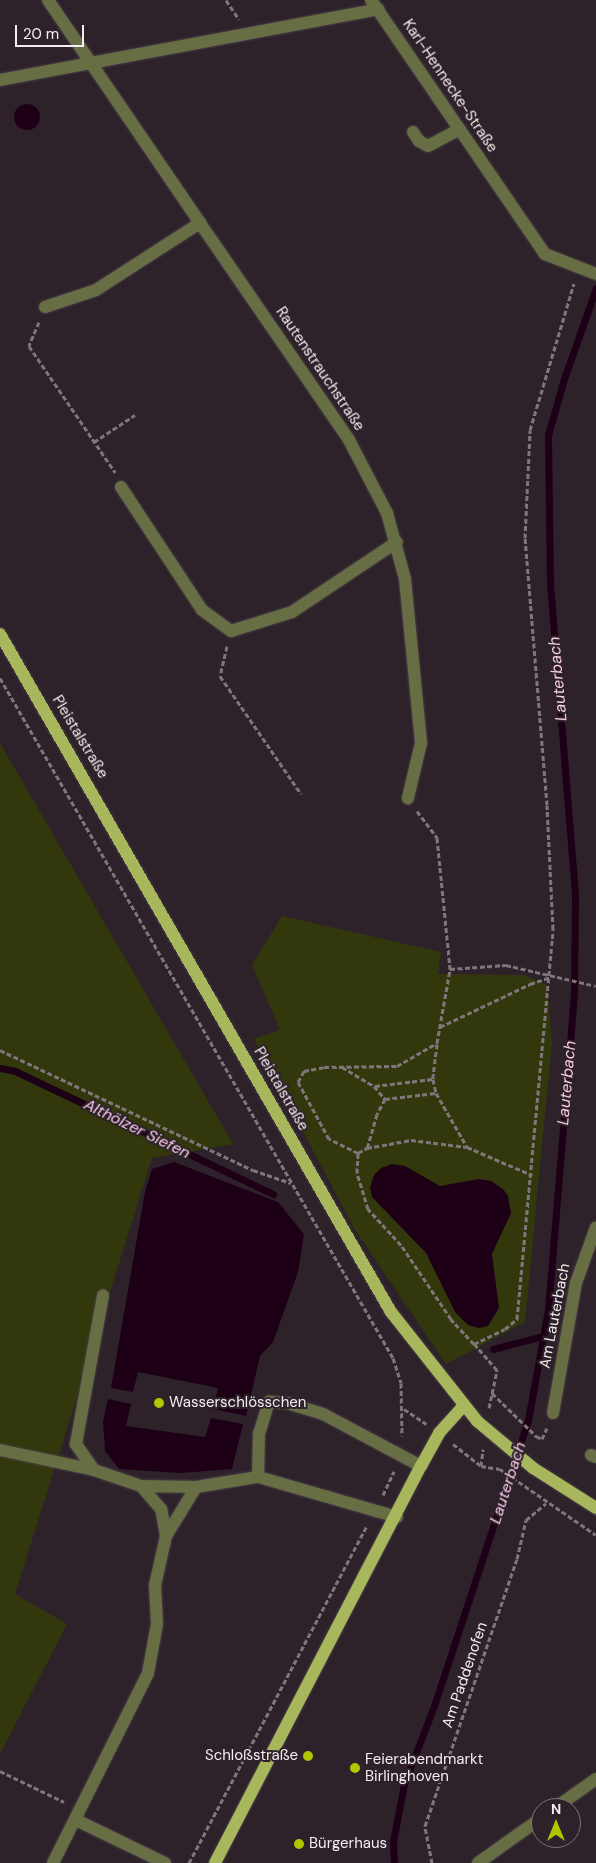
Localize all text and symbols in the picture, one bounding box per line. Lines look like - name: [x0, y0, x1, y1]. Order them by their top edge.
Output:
- scale bar: [18, 15, 86, 47]
- street label: Karl-Hennecke-Straße: [399, 16, 501, 156]
- text: 20 m: [23, 24, 59, 44]
- street label: Rautenstrauchstraße: [272, 304, 368, 434]
- water label: Lauterbach: [545, 636, 571, 722]
- street label: Pleistalstraße: [48, 692, 112, 782]
- water label: Lauterbach: [554, 1040, 580, 1126]
- street label: Pleistalstraße: [250, 1044, 312, 1134]
- water label: Althölzer Siefen: [81, 1095, 193, 1163]
- street label: Am Lauterbach: [536, 1262, 574, 1370]
- place label: Wasserschlösschen: [169, 1394, 306, 1412]
- marker: Wasserschlösschen: [153, 1397, 165, 1409]
- water label: Lauterbach: [486, 1440, 530, 1526]
- street label: Am Paddenofen: [438, 1620, 492, 1730]
- place label: Schloßstraße: [205, 1747, 298, 1765]
- marker: Schloßstraße: [302, 1750, 314, 1762]
- place label: Feierabendmarkt Birlinghoven: [365, 1750, 483, 1785]
- marker: Feierabendmarkt Birlinghoven: [349, 1762, 361, 1774]
- north arrow: [531, 1798, 581, 1848]
- text: N: [551, 1800, 561, 1818]
- place label: Bürgerhaus: [309, 1835, 387, 1853]
- marker: Bürgerhaus: [293, 1838, 305, 1850]

